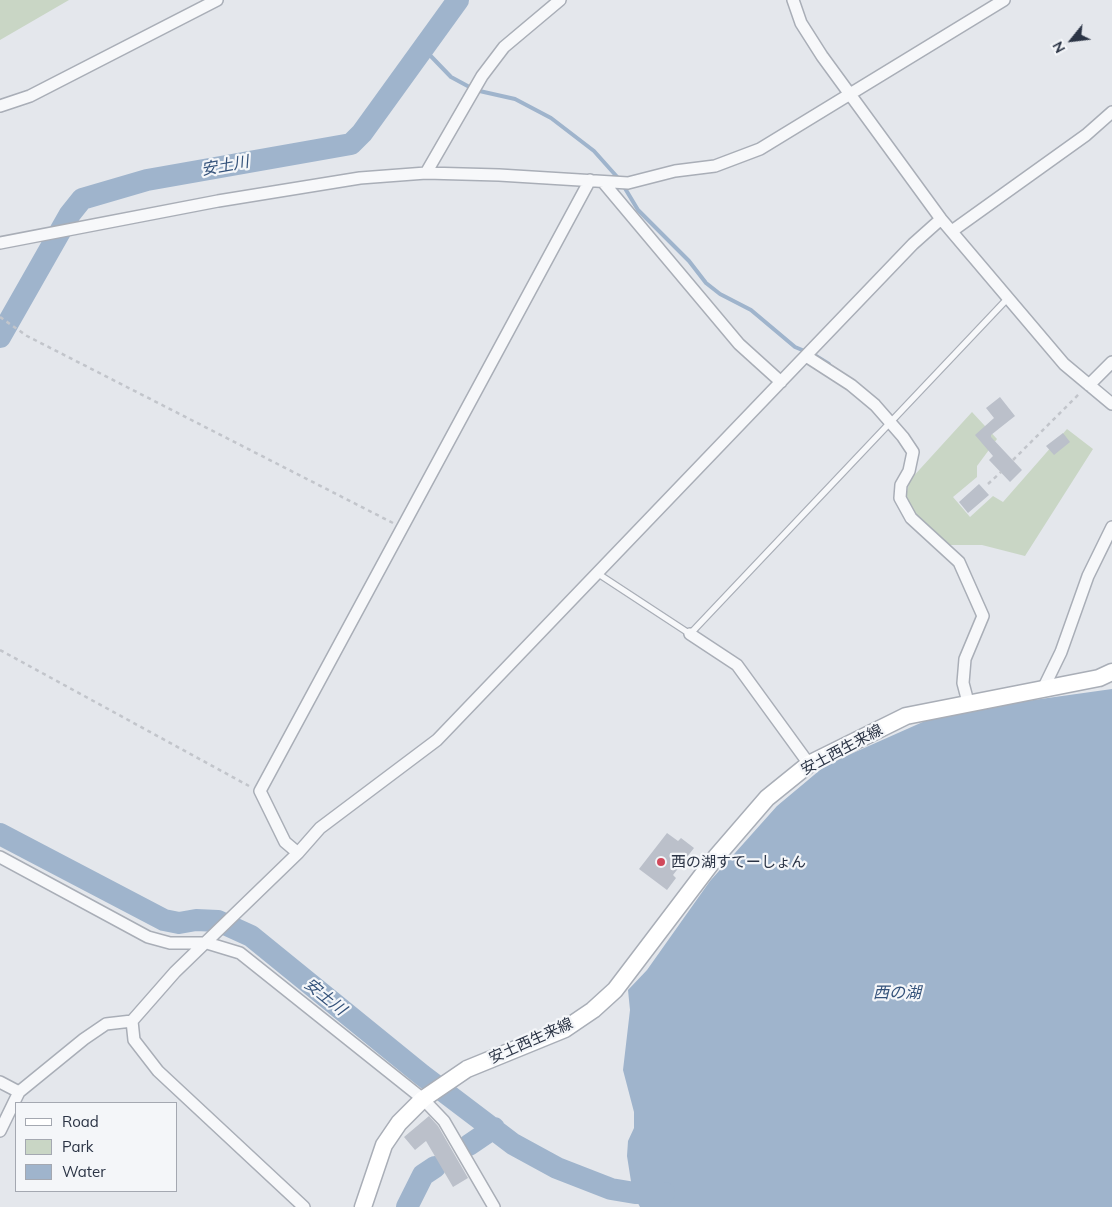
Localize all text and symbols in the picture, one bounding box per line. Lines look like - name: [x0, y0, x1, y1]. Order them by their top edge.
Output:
- north arrow: [1047, 15, 1097, 65]
- text: N: [1048, 38, 1069, 56]
- water label: 安土川: [200, 152, 250, 180]
- street label: 安土西生来線: [798, 721, 886, 779]
- place label: 西の湖すてーしょん: [671, 853, 806, 871]
- marker: 西の湖すてーしょん: [655, 856, 667, 868]
- water label: 安土川: [300, 974, 350, 1020]
- water label: 西の湖: [873, 983, 921, 1003]
- street label: 安土西生来線: [486, 1014, 576, 1068]
- legend: [15, 1102, 178, 1192]
- text: Road: [62, 1112, 99, 1131]
- text: Park: [62, 1137, 94, 1156]
- text: Water: [62, 1162, 106, 1181]

